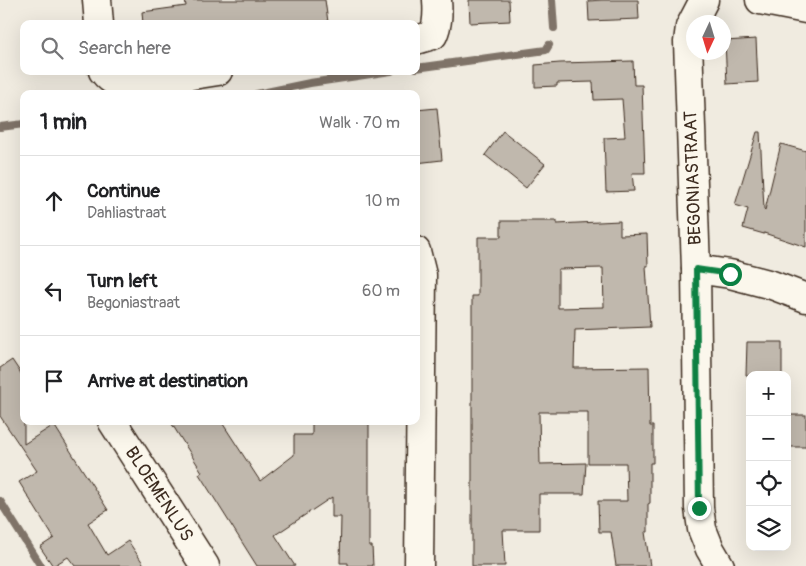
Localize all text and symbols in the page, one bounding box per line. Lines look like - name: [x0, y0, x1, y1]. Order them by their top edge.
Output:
- north arrow: [686, 15, 731, 60]
- search box: [20, 20, 420, 75]
- icon: search: [38, 34, 66, 62]
- text: Search here: [78, 36, 171, 60]
- text: 1 min: [40, 109, 87, 136]
- street label: BEGONIASTRAAT: [679, 110, 707, 246]
- text: Walk · 70 m: [319, 113, 400, 133]
- text: Continue: [87, 179, 160, 203]
- icon: ahead: [40, 187, 68, 215]
- text: 10 m: [365, 191, 400, 211]
- text: Dahliastraat: [87, 203, 166, 223]
- route start: [719, 263, 742, 286]
- text: Turn left: [87, 269, 157, 293]
- icon: left: [40, 277, 68, 305]
- text: 60 m: [362, 281, 400, 301]
- text: Begoniastraat: [87, 293, 180, 313]
- icon: arrive: [40, 367, 68, 395]
- text: Arrive at destination: [87, 369, 248, 393]
- map controls: [746, 371, 791, 551]
- button: +: [746, 371, 791, 416]
- button: −: [746, 416, 791, 461]
- street label: BLOEMENLUS: [120, 442, 198, 546]
- button: locate: [746, 461, 791, 506]
- route end: [688, 497, 711, 520]
- button: layers: [746, 506, 791, 551]

